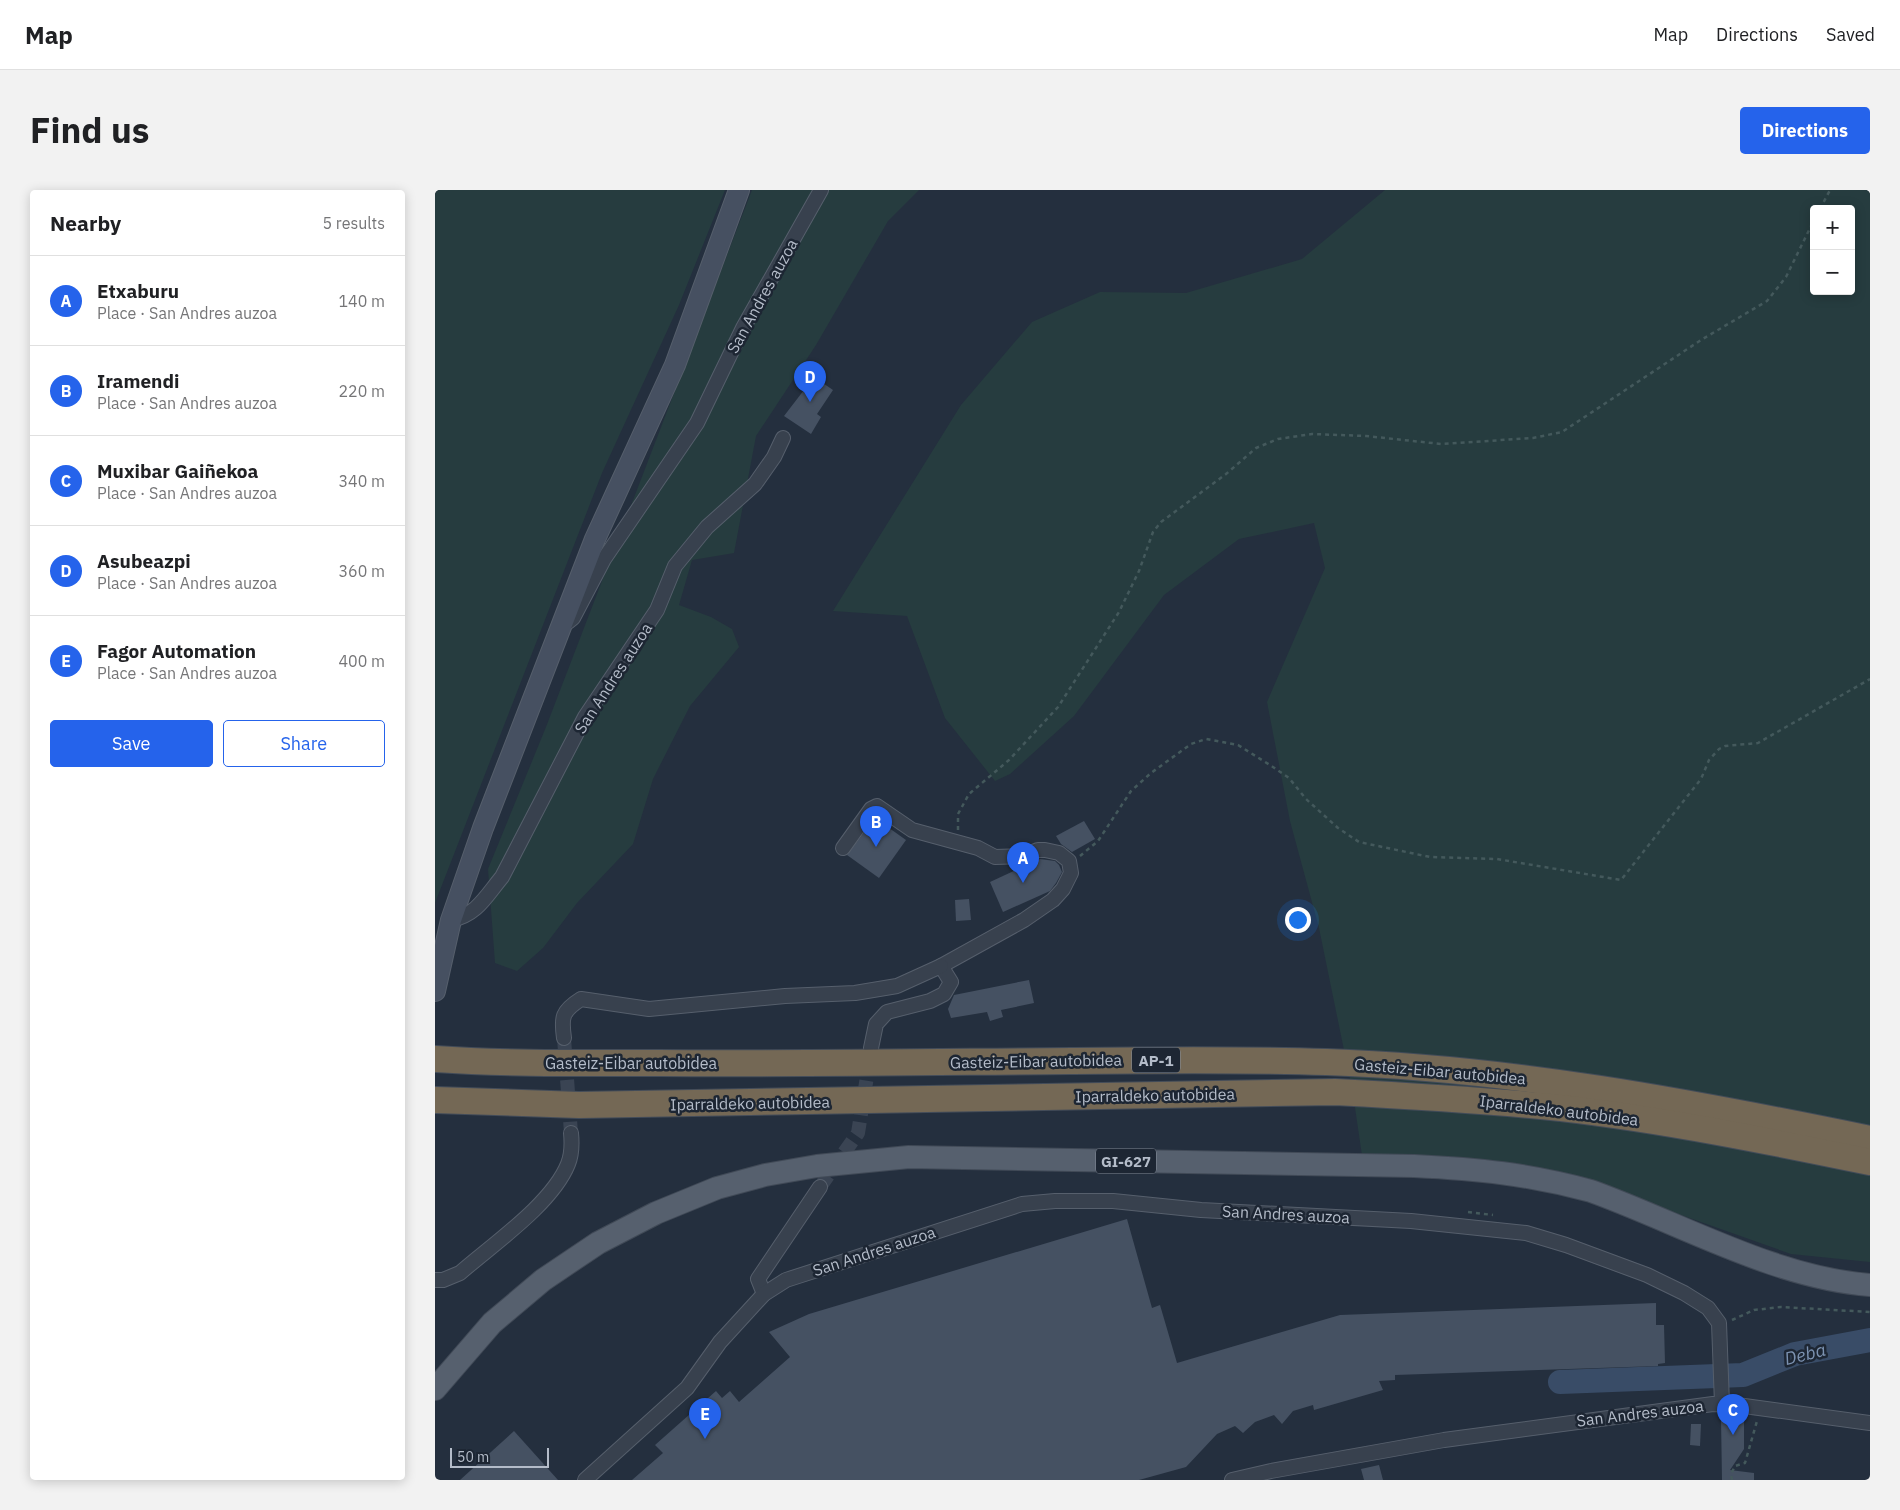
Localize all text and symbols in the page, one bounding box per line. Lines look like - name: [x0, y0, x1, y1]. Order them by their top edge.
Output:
- text: Map: [25, 19, 73, 51]
- text: Map: [1653, 23, 1688, 46]
- text: Directions: [1716, 23, 1798, 46]
- text: Saved: [1826, 23, 1875, 46]
- text: Find us: [30, 107, 149, 153]
- button: Directions: [1740, 107, 1870, 154]
- map controls: [1810, 205, 1855, 295]
- button: +: [1810, 205, 1855, 250]
- text: Nearby: [50, 209, 121, 237]
- text: 5 results: [322, 213, 385, 233]
- street label: San Andres auzoa: [722, 235, 802, 357]
- button: −: [1810, 250, 1855, 295]
- text: Etxaburu: [97, 279, 179, 303]
- text: A: [61, 291, 71, 311]
- text: 140 m: [338, 291, 385, 311]
- text: Place · San Andres auzoa: [97, 303, 277, 323]
- pin: D: [794, 361, 826, 402]
- text: Iramendi: [97, 369, 179, 393]
- text: B: [61, 381, 71, 401]
- text: 220 m: [338, 381, 385, 401]
- text: Place · San Andres auzoa: [97, 393, 277, 413]
- text: Muxibar Gaiñekoa: [97, 459, 258, 483]
- text: C: [61, 471, 71, 491]
- text: 340 m: [338, 471, 385, 491]
- text: Place · San Andres auzoa: [97, 483, 277, 503]
- text: Asubeazpi: [97, 549, 191, 573]
- text: D: [60, 561, 72, 581]
- text: 360 m: [338, 561, 385, 581]
- text: Place · San Andres auzoa: [97, 573, 277, 593]
- street label: San Andres auzoa: [570, 619, 656, 737]
- text: Fagor Automation: [97, 639, 256, 663]
- text: E: [61, 651, 71, 671]
- text: 400 m: [338, 651, 385, 671]
- text: Place · San Andres auzoa: [97, 663, 277, 683]
- button: Save: [50, 720, 213, 767]
- button: Share: [223, 720, 385, 767]
- pin: B: [860, 806, 892, 847]
- pin: A: [1007, 842, 1039, 883]
- your location: [1285, 907, 1311, 933]
- road number: AP-1: [1132, 1048, 1180, 1072]
- street label: Gasteiz-Eibar autobidea: [950, 1049, 1123, 1072]
- street label: Gasteiz-Eibar autobidea: [545, 1053, 717, 1073]
- street label: Gasteiz-Eibar autobidea: [1353, 1054, 1527, 1088]
- street label: Iparraldeko autobidea: [1075, 1084, 1236, 1106]
- street label: Iparraldeko autobidea: [1478, 1090, 1640, 1130]
- street label: Iparraldeko autobidea: [670, 1092, 831, 1114]
- road number: GI-627: [1096, 1148, 1156, 1174]
- street label: San Andres auzoa: [1222, 1201, 1351, 1227]
- street label: San Andres auzoa: [810, 1222, 938, 1280]
- water label: Deba: [1782, 1338, 1828, 1370]
- pin: C: [1717, 1394, 1749, 1435]
- street label: San Andres auzoa: [1575, 1395, 1705, 1431]
- pin: E: [689, 1398, 721, 1439]
- scale bar: [450, 1445, 549, 1468]
- text: 50 m: [457, 1448, 489, 1466]

